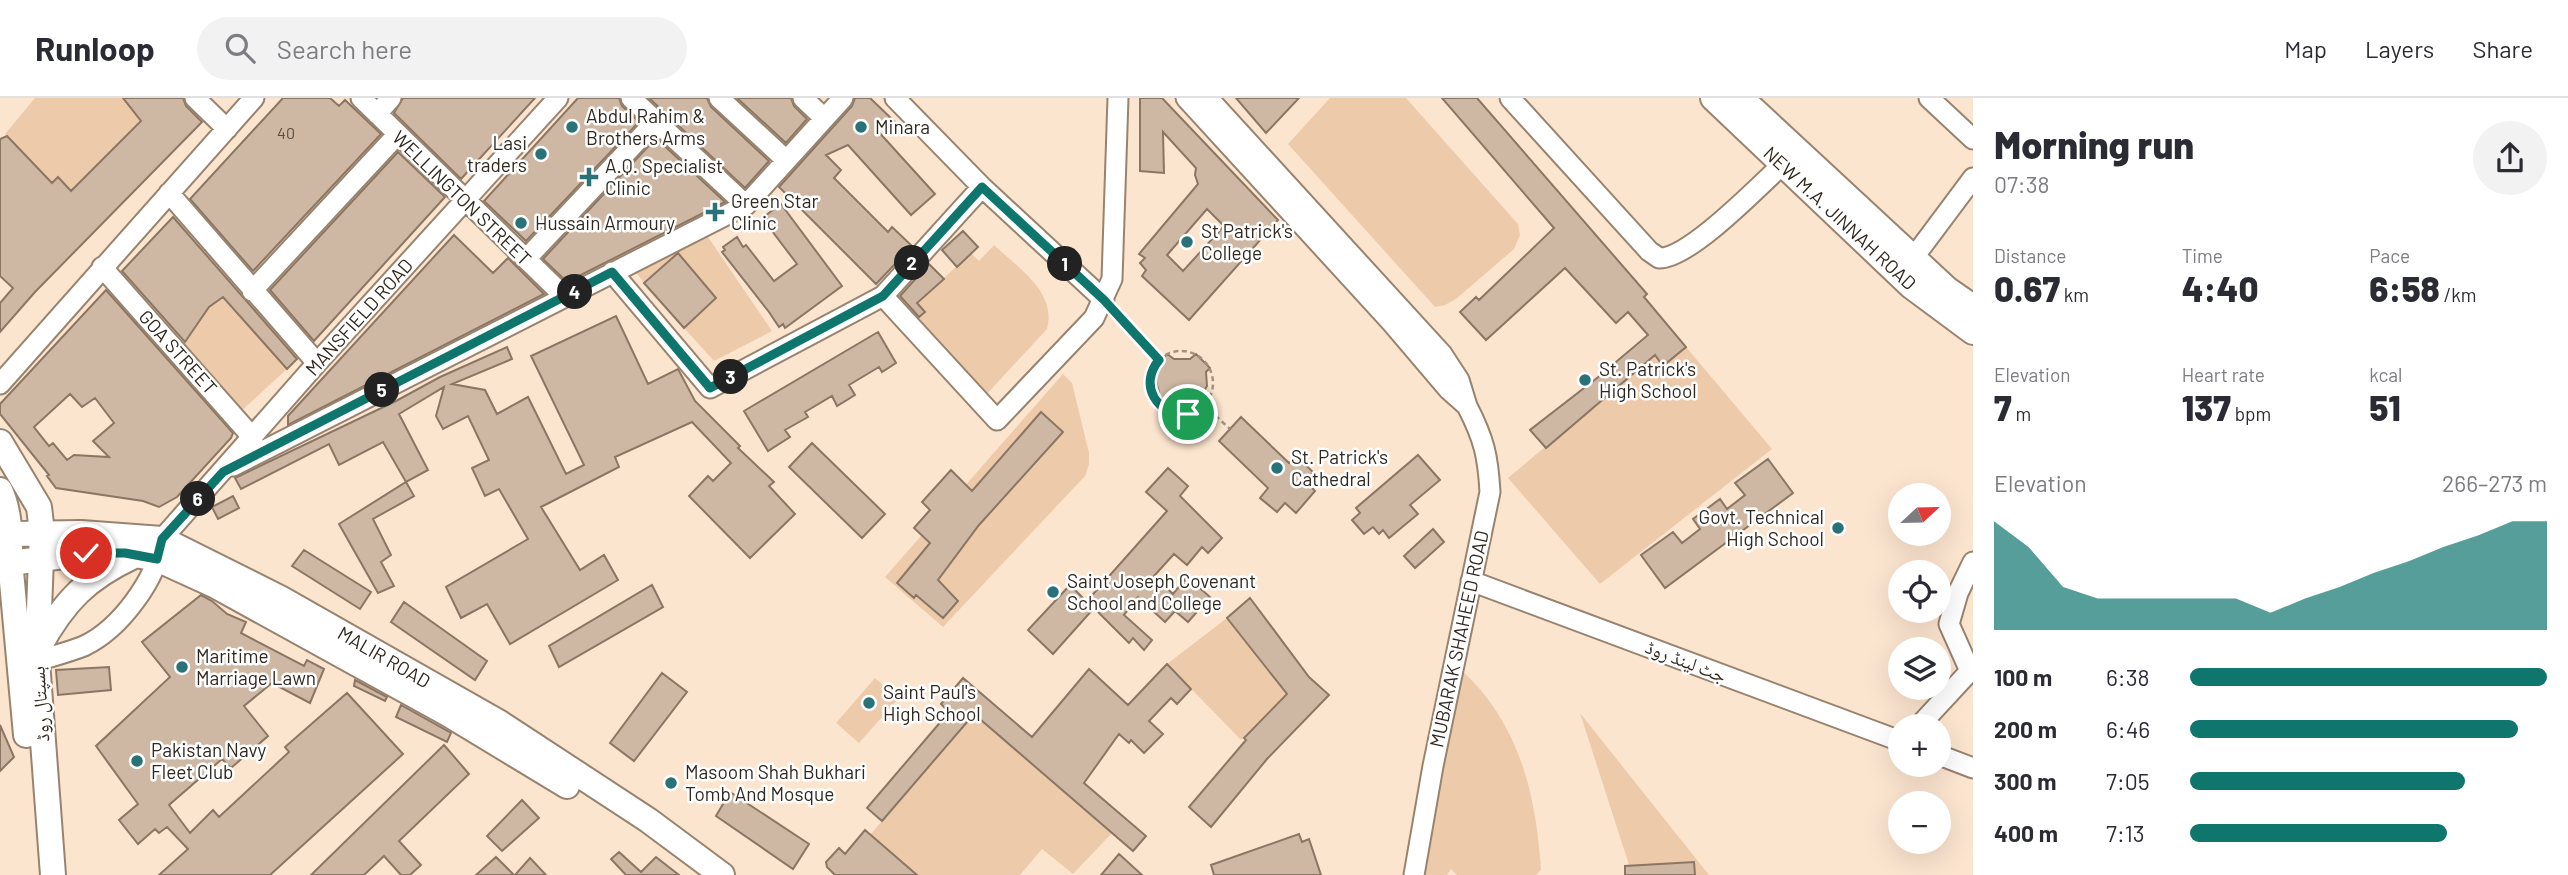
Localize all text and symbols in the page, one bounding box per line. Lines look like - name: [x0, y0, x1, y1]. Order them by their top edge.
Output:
- search box: [197, 17, 687, 80]
- text: Runloop: [35, 28, 155, 68]
- icon: search: [221, 29, 259, 67]
- text: Search here: [277, 33, 412, 64]
- text: Map: [2284, 34, 2327, 63]
- text: Layers: [2365, 34, 2434, 63]
- text: Share: [2472, 34, 2533, 63]
- place label: Abdul Rahim & Brothers Arms: [586, 104, 705, 149]
- place label: Minara: [875, 115, 930, 138]
- marker: Abdul Rahim & Brothers Arms: [564, 119, 580, 135]
- marker: Minara: [853, 119, 869, 135]
- text: Morning run: [1994, 121, 2194, 167]
- button: share: [2473, 121, 2547, 195]
- house number: 40: [277, 123, 295, 142]
- street label: WELLINGTON STREET: [388, 125, 537, 270]
- place label: Lasi traders: [467, 131, 527, 176]
- street label: NEW M.A. JINNAH ROAD: [1759, 141, 1921, 294]
- marker: Lasi traders: [533, 146, 549, 162]
- place label: A.Q. Specialist Clinic: [605, 154, 723, 199]
- marker: A.Q. Specialist Clinic: [579, 167, 599, 187]
- text: 07:38: [1994, 170, 2050, 198]
- place label: Green Star Clinic: [731, 189, 818, 234]
- marker: Green Star Clinic: [705, 202, 725, 222]
- place label: Hussain Armoury: [535, 211, 675, 234]
- marker: Hussain Armoury: [513, 215, 529, 231]
- place label: St Patrick's College: [1201, 219, 1293, 264]
- marker: St Patrick's College: [1179, 234, 1195, 250]
- text: Distance: [1994, 244, 2066, 267]
- text: Time: [2182, 244, 2223, 267]
- text: Pace: [2369, 244, 2410, 267]
- pin: 2: [894, 246, 930, 280]
- pin: 1: [1048, 246, 1082, 282]
- text: 2: [906, 251, 917, 274]
- text: 1: [1061, 252, 1068, 275]
- street label: MANSFIELD ROAD: [300, 253, 417, 380]
- text: 0.67: [1994, 267, 2060, 309]
- text: 4:40: [2182, 267, 2258, 309]
- text: 6:58: [2369, 267, 2440, 309]
- pin: 4: [558, 274, 592, 310]
- text: 4: [569, 280, 580, 303]
- text: km: [2060, 283, 2089, 306]
- text: /km: [2440, 283, 2476, 306]
- street label: GOA STREET: [134, 305, 222, 399]
- place label: St. Patrick's High School: [1599, 357, 1697, 402]
- pin: 3: [714, 360, 748, 394]
- text: Elevation: [1994, 363, 2071, 386]
- text: Heart rate: [2182, 363, 2265, 386]
- text: kcal: [2369, 363, 2402, 386]
- text: 3: [725, 365, 736, 388]
- pin: 5: [364, 372, 400, 408]
- marker: St. Patrick's High School: [1577, 372, 1593, 388]
- text: 5: [376, 378, 387, 401]
- pin: [1158, 384, 1218, 444]
- text: 7: [1994, 386, 2012, 428]
- text: 137: [2182, 386, 2231, 428]
- text: 51: [2369, 386, 2401, 428]
- icon: arrive: [1169, 395, 1207, 433]
- text: m: [2012, 402, 2031, 425]
- text: bpm: [2231, 402, 2271, 425]
- place label: St. Patrick's Cathedral: [1291, 445, 1388, 490]
- marker: St. Patrick's Cathedral: [1269, 460, 1285, 476]
- text: Elevation: [1994, 469, 2087, 497]
- text: 266–273 m: [2442, 469, 2547, 497]
- pin: 6: [180, 482, 216, 516]
- north arrow: [1888, 483, 1951, 546]
- map controls: [1888, 483, 1951, 854]
- text: 6: [192, 487, 203, 510]
- place label: Govt. Technical High School: [1699, 505, 1824, 550]
- marker: Govt. Technical High School: [1830, 520, 1846, 536]
- pin: [56, 523, 116, 583]
- street label: MUBARAK SHAHEED ROAD: [1424, 528, 1493, 749]
- icon: check: [67, 534, 105, 572]
- button: locate: [1888, 560, 1951, 623]
- place label: Saint Joseph Covenant School and College: [1067, 569, 1256, 614]
- marker: Saint Joseph Covenant School and College: [1045, 584, 1061, 600]
- street label: MALIR ROAD: [334, 621, 435, 692]
- street label: جٹ لینڈ روڈ: [1642, 635, 1730, 687]
- button: layers: [1888, 637, 1951, 700]
- place label: Maritime Marriage Lawn: [196, 644, 316, 689]
- marker: Maritime Marriage Lawn: [174, 659, 190, 675]
- text: 100 m: [1994, 663, 2052, 691]
- text: 6:38: [2106, 663, 2149, 691]
- street label: ہسپتال روڈ: [25, 665, 55, 743]
- place label: Saint Paul's High School: [883, 680, 981, 725]
- marker: Saint Paul's High School: [861, 695, 877, 711]
- button: +: [1888, 714, 1951, 777]
- text: 200 m: [1994, 715, 2057, 743]
- text: 6:46: [2106, 715, 2150, 743]
- place label: Pakistan Navy Fleet Club: [151, 738, 267, 783]
- marker: Pakistan Navy Fleet Club: [129, 753, 145, 769]
- place label: Masoom Shah Bukhari Tomb And Mosque: [685, 760, 866, 805]
- text: 300 m: [1994, 767, 2056, 795]
- text: 7:05: [2106, 767, 2150, 795]
- marker: Masoom Shah Bukhari Tomb And Mosque: [663, 775, 679, 791]
- button: −: [1888, 791, 1951, 854]
- text: 400 m: [1994, 819, 2058, 847]
- text: 7:13: [2106, 819, 2145, 847]

